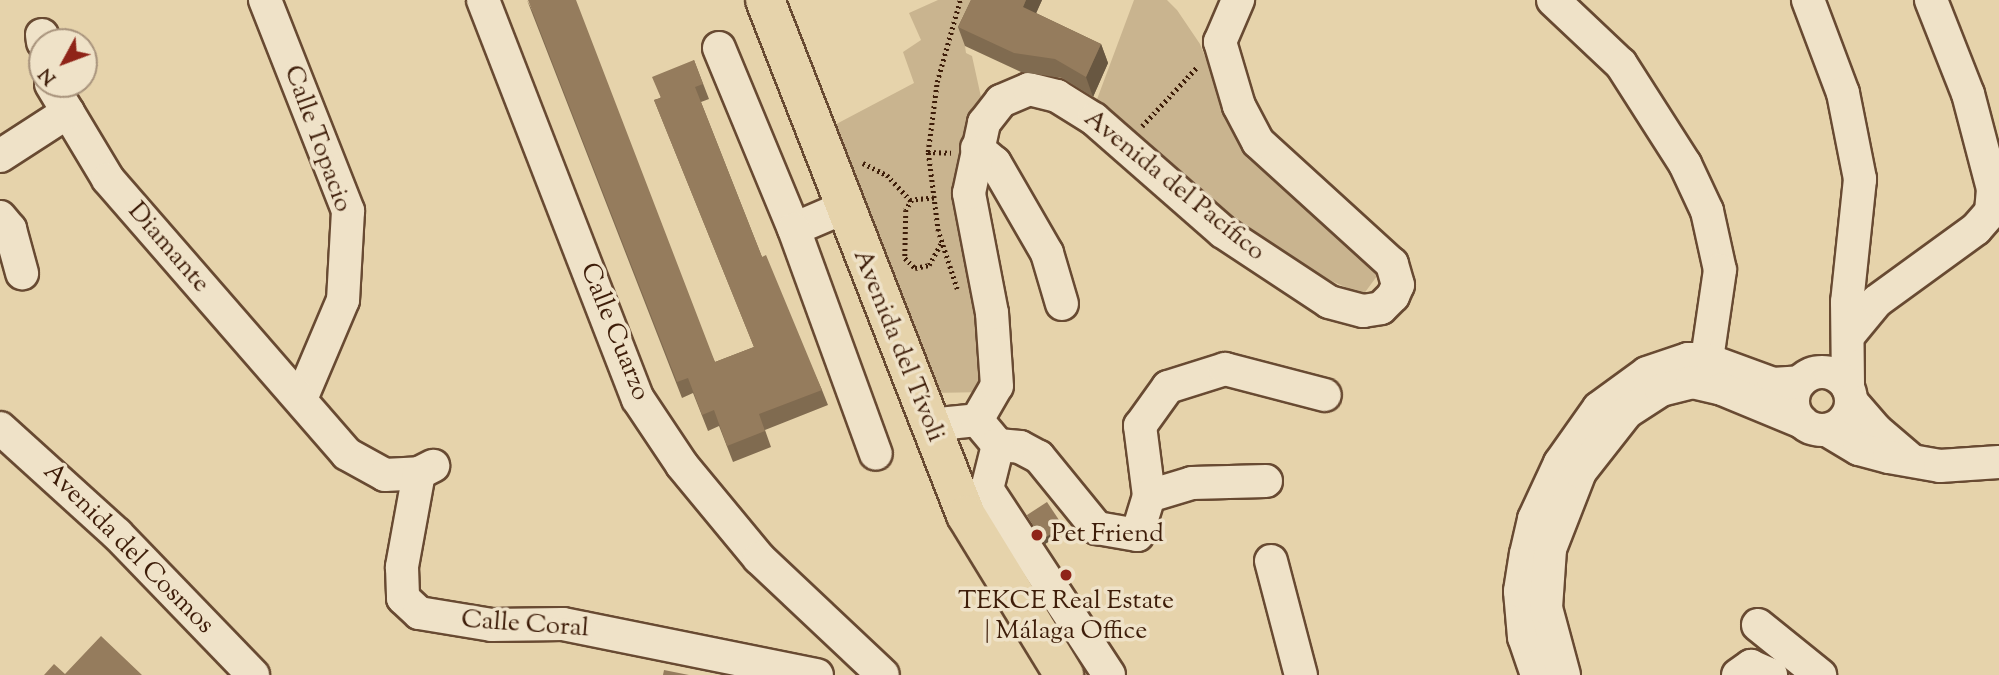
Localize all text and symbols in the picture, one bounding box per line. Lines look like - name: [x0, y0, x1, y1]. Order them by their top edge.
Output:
- north arrow: [28, 28, 98, 98]
- text: N: [33, 61, 63, 90]
- street label: Calle Topacio: [276, 61, 358, 217]
- street label: Avenida del Pacífico: [1077, 103, 1271, 269]
- street label: Diamante: [120, 196, 216, 300]
- street label: Avenida del Tívoli: [845, 245, 951, 447]
- street label: Calle Cuarzo: [572, 259, 656, 405]
- street label: Avenida del Cosmos: [36, 457, 220, 641]
- place label: Pet Friend: [1051, 519, 1164, 551]
- marker: Pet Friend: [1029, 527, 1045, 543]
- marker: TEKCE Real Estate | Málaga Office: [1058, 567, 1074, 583]
- place label: TEKCE Real Estate | Málaga Office: [958, 586, 1174, 648]
- street label: Calle Coral: [460, 605, 590, 645]

